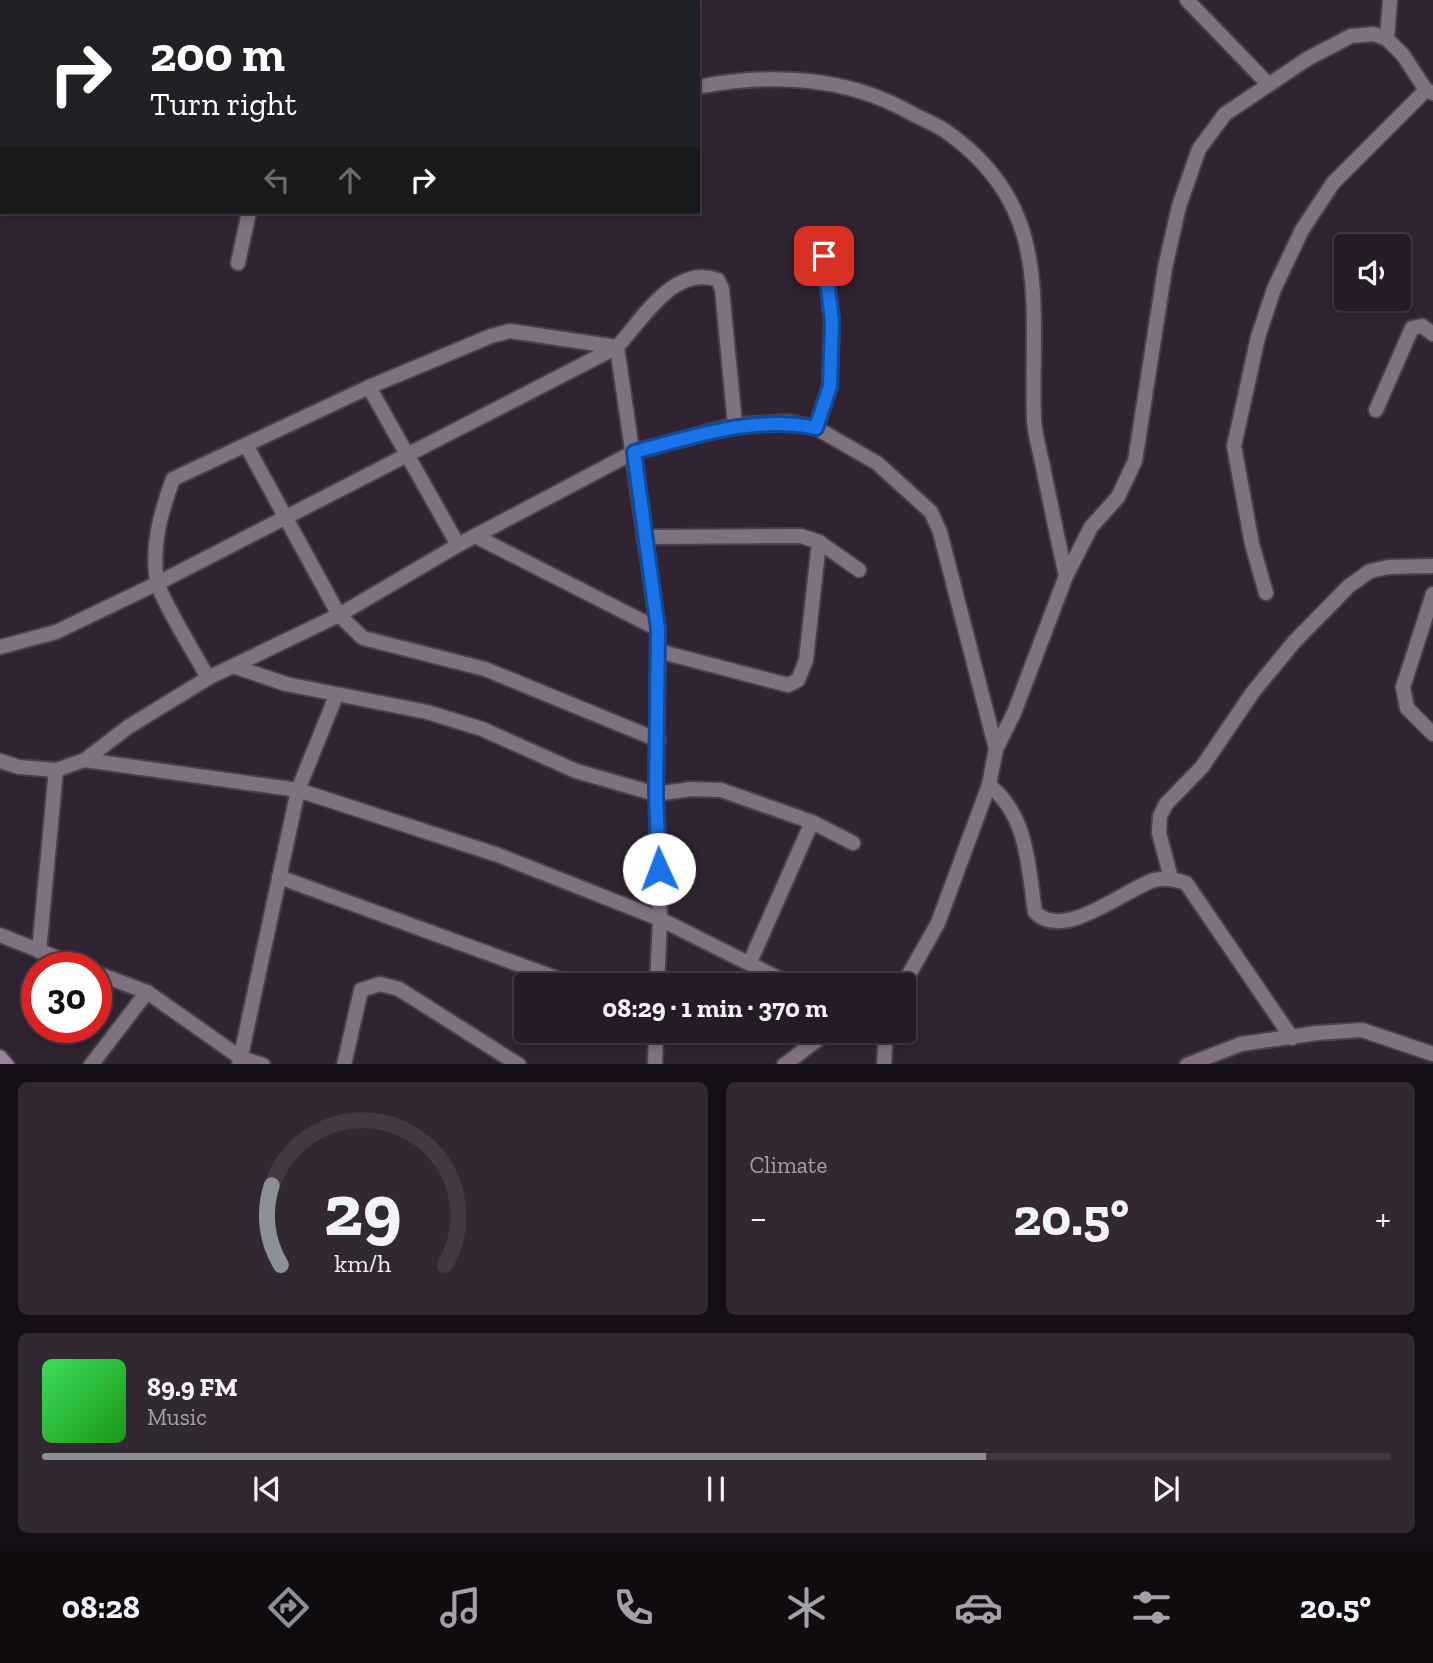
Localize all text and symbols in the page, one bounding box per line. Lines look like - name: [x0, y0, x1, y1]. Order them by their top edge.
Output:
- text: 200 m: [150, 25, 285, 84]
- icon: right: [35, 28, 126, 119]
- text: Turn right: [150, 85, 297, 123]
- icon: left: [258, 161, 296, 199]
- icon: ahead: [331, 161, 369, 199]
- icon: right: [404, 161, 442, 199]
- pin: [794, 226, 854, 286]
- map controls: [1334, 234, 1411, 311]
- button: sound: [1334, 234, 1411, 311]
- icon: arrive: [805, 237, 843, 275]
- position arrow: [622, 832, 696, 906]
- speed limit sign: 30: [21, 952, 112, 1043]
- text: 08:29 · 1 min · 370 m: [602, 992, 828, 1024]
- text: Climate: [750, 1151, 827, 1179]
- text: 29: [324, 1166, 402, 1254]
- text: 20.5°: [1013, 1186, 1129, 1248]
- text: −: [750, 1195, 767, 1241]
- text: +: [1375, 1195, 1391, 1241]
- text: km/h: [334, 1247, 391, 1277]
- text: 89.9 FM: [147, 1371, 238, 1403]
- text: Music: [147, 1403, 207, 1431]
- icon: previous: [248, 1470, 286, 1508]
- icon: pause: [697, 1470, 735, 1508]
- icon: next: [1147, 1470, 1185, 1508]
- icon: directions: [264, 1583, 313, 1632]
- icon: music: [436, 1583, 485, 1632]
- icon: phone: [609, 1583, 658, 1632]
- icon: climate: [782, 1583, 831, 1632]
- icon: car: [954, 1583, 1003, 1632]
- icon: filters: [1127, 1583, 1176, 1632]
- text: 08:28: [62, 1588, 140, 1626]
- text: 20.5°: [1300, 1588, 1371, 1626]

